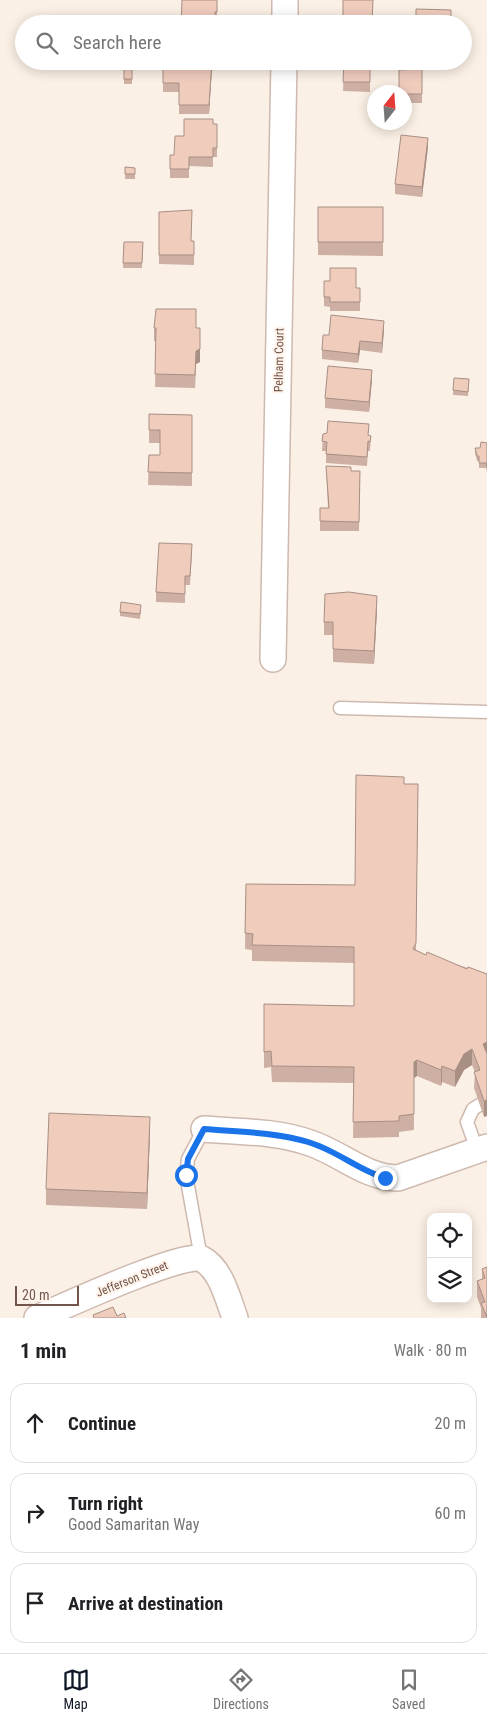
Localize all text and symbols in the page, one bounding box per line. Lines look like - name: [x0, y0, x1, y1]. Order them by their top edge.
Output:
- search box: [15, 15, 472, 70]
- icon: search: [33, 29, 61, 57]
- text: Search here: [73, 31, 161, 54]
- north arrow: [367, 85, 412, 130]
- street label: Pelham Court: [271, 327, 287, 392]
- route start: [175, 1164, 198, 1187]
- route end: [374, 1167, 397, 1190]
- map controls: [427, 1213, 472, 1303]
- button: locate: [427, 1213, 472, 1258]
- street label: Jefferson Street: [94, 1258, 170, 1300]
- button: layers: [427, 1258, 472, 1303]
- scale bar: [15, 1283, 79, 1306]
- text: 20 m: [22, 1287, 50, 1303]
- text: 1 min: [20, 1339, 67, 1363]
- text: Walk · 80 m: [394, 1341, 467, 1360]
- icon: ahead: [21, 1409, 49, 1437]
- text: Continue: [68, 1412, 136, 1435]
- text: 20 m: [434, 1414, 466, 1433]
- text: Turn right: [68, 1492, 143, 1515]
- icon: right: [21, 1499, 49, 1527]
- text: 60 m: [434, 1504, 466, 1523]
- text: Good Samaritan Way: [68, 1515, 199, 1534]
- icon: arrive: [21, 1589, 49, 1617]
- text: Arrive at destination: [68, 1592, 223, 1615]
- tab: Map: [62, 1666, 90, 1712]
- tab: Directions: [213, 1666, 269, 1712]
- tab: Saved: [392, 1666, 425, 1712]

